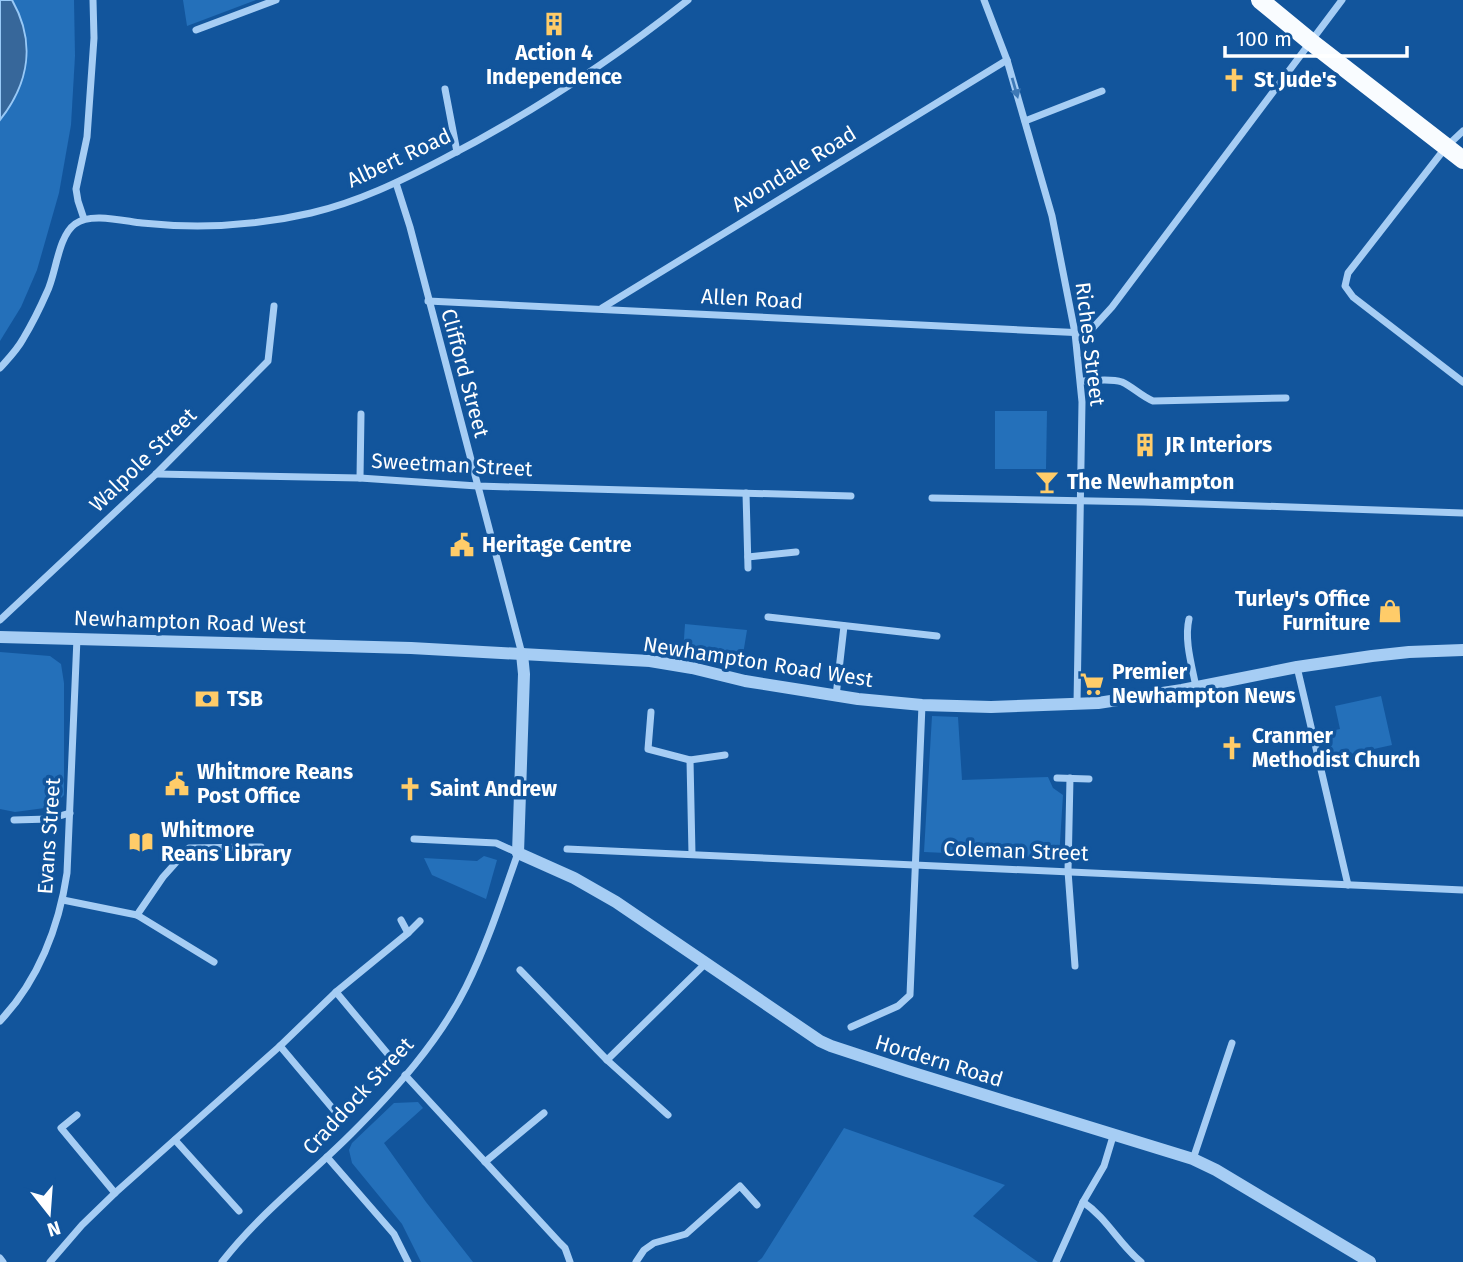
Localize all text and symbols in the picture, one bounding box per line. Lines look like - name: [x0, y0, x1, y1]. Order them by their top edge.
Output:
- building icon: Action 4 Independence: [540, 10, 568, 38]
- scale bar: [1225, 14, 1407, 58]
- text: 100 m: [1236, 26, 1292, 52]
- place label: Action 4 Independence: [486, 40, 623, 90]
- church icon: St Jude's: [1220, 66, 1248, 94]
- place label: St Jude's: [1254, 67, 1337, 93]
- one-way arrow: [1010, 77, 1020, 98]
- street label: Avondale Road: [727, 120, 861, 218]
- street label: Albert Road: [343, 123, 455, 193]
- street label: Riches Street: [1069, 280, 1111, 408]
- street label: Allen Road: [700, 283, 804, 315]
- street label: Clifford Street: [435, 306, 495, 441]
- street label: Walpole Street: [84, 402, 202, 518]
- building icon: JR Interiors: [1131, 431, 1159, 459]
- place label: JR Interiors: [1164, 432, 1272, 458]
- street label: Sweetman Street: [371, 448, 534, 482]
- bar icon: The Newhampton: [1033, 468, 1061, 496]
- place label: The Newhampton: [1067, 469, 1234, 495]
- public building icon: Heritage Centre: [448, 531, 476, 559]
- place label: Heritage Centre: [482, 532, 632, 558]
- place label: Turley's Office Furniture: [1235, 586, 1370, 636]
- shop icon: Turley's Office Furniture: [1376, 597, 1404, 625]
- street label: Newhampton Road West: [73, 605, 307, 639]
- street label: Newhampton Road West: [641, 631, 875, 693]
- place label: Premier Newhampton News: [1112, 659, 1296, 709]
- supermarket icon: Premier Newhampton News: [1078, 670, 1106, 698]
- bank icon: TSB: [193, 685, 221, 713]
- place label: TSB: [227, 686, 263, 712]
- place label: Cranmer Methodist Church: [1252, 723, 1420, 773]
- church icon: Cranmer Methodist Church: [1218, 734, 1246, 762]
- place label: Whitmore Reans Post Office: [197, 759, 353, 809]
- public building icon: Whitmore Reans Post Office: [163, 770, 191, 798]
- church icon: Saint Andrew: [396, 775, 424, 803]
- street label: Evans Street: [32, 776, 66, 895]
- place label: Saint Andrew: [430, 776, 557, 802]
- place label: Whitmore Reans Library: [161, 817, 292, 867]
- library icon: Whitmore Reans Library: [127, 828, 155, 856]
- street label: Coleman Street: [943, 835, 1090, 867]
- street label: Hordern Road: [872, 1029, 1006, 1093]
- street label: Craddock Street: [297, 1032, 419, 1160]
- north arrow: [14, 1178, 84, 1248]
- text: N: [44, 1216, 63, 1242]

